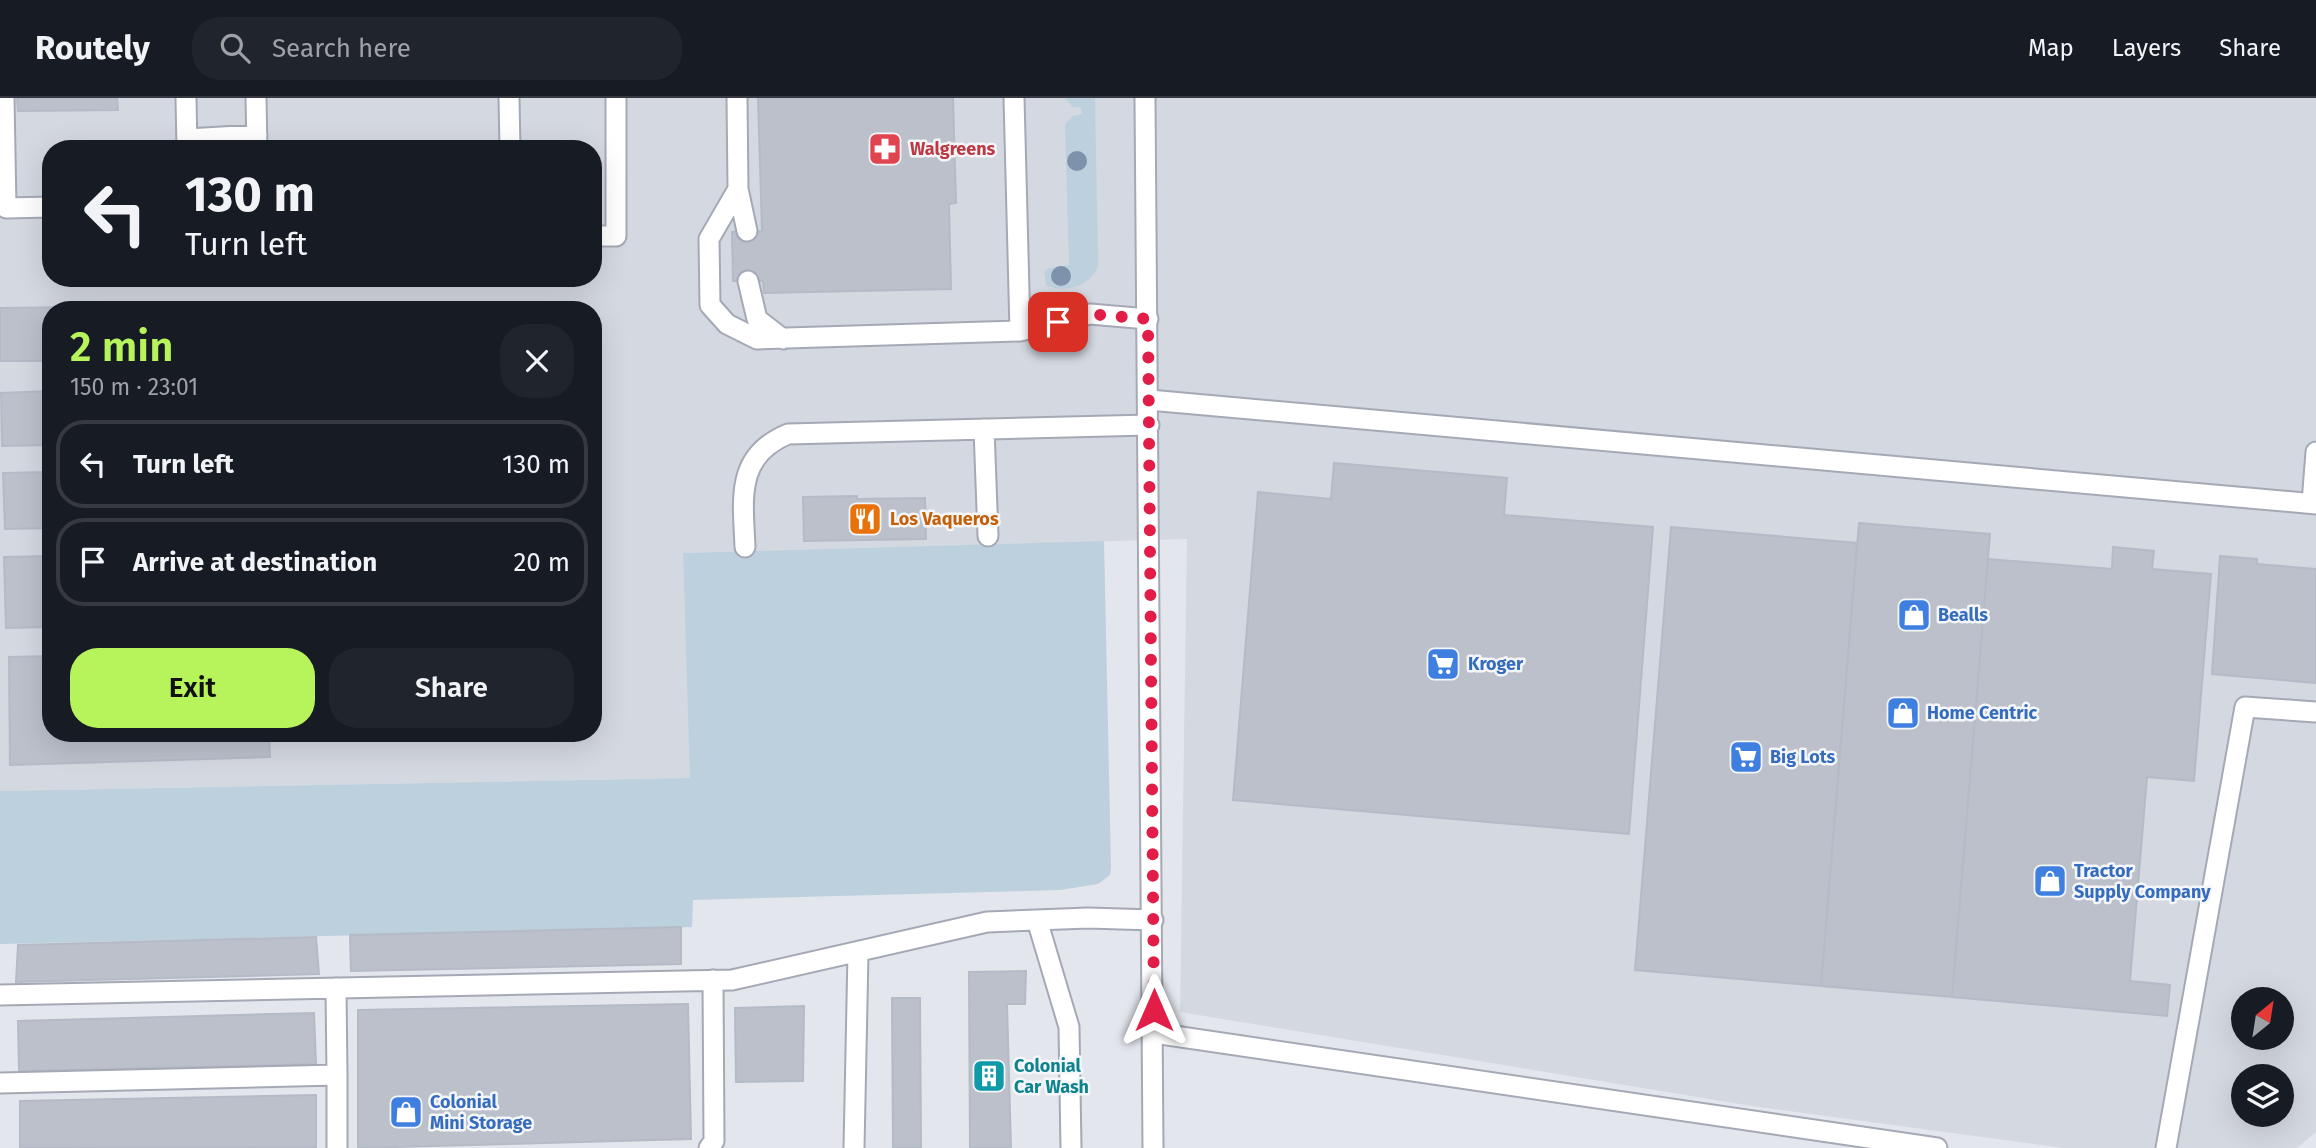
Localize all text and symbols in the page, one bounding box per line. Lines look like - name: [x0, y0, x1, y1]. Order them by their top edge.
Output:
- search box: [192, 17, 682, 80]
- text: Routely: [35, 28, 150, 68]
- icon: search: [216, 29, 254, 67]
- text: Search here: [272, 33, 411, 64]
- text: Map: [2028, 34, 2074, 62]
- text: Layers: [2112, 34, 2181, 62]
- text: Share: [2219, 34, 2281, 62]
- pharmacy icon: Walgreens: [866, 130, 904, 168]
- place label: Walgreens: [910, 138, 996, 160]
- text: 130 m: [185, 165, 315, 224]
- icon: left: [70, 168, 161, 259]
- text: Turn left: [185, 225, 307, 263]
- pin: [1028, 292, 1088, 352]
- icon: arrive: [1039, 303, 1077, 341]
- text: 2 min: [70, 322, 174, 372]
- button: close: [500, 324, 574, 398]
- text: 150 m · 23:01: [70, 373, 198, 401]
- icon: left: [74, 445, 112, 483]
- text: Turn left: [133, 449, 234, 480]
- text: 130 m: [502, 449, 570, 480]
- restaurant icon: Los Vaqueros: [846, 500, 884, 538]
- place label: Los Vaqueros: [890, 508, 999, 530]
- icon: arrive: [74, 543, 112, 581]
- text: Arrive at destination: [133, 547, 377, 578]
- text: 20 m: [513, 547, 570, 578]
- shop icon: Bealls: [1895, 596, 1933, 634]
- place label: Bealls: [1938, 604, 1988, 626]
- supermarket icon: Kroger: [1424, 645, 1462, 683]
- button: Exit: [70, 648, 315, 728]
- button: Share: [329, 648, 574, 728]
- place label: Kroger: [1468, 653, 1524, 675]
- shop icon: Home Centric: [1884, 694, 1922, 732]
- place label: Home Centric: [1927, 702, 2037, 724]
- supermarket icon: Big Lots: [1727, 738, 1765, 776]
- place label: Big Lots: [1770, 746, 1836, 768]
- place label: Tractor Supply Company: [2074, 860, 2211, 903]
- shop icon: Tractor Supply Company: [2031, 862, 2069, 900]
- position arrow: [1117, 973, 1191, 1047]
- north arrow: [2231, 987, 2294, 1050]
- map controls: [2231, 987, 2294, 1127]
- place label: Colonial Car Wash: [1014, 1055, 1089, 1098]
- building icon: Colonial Car Wash: [970, 1057, 1008, 1095]
- button: layers: [2231, 1064, 2294, 1127]
- place label: Colonial Mini Storage: [430, 1091, 532, 1134]
- shop icon: Colonial Mini Storage: [387, 1093, 425, 1131]

